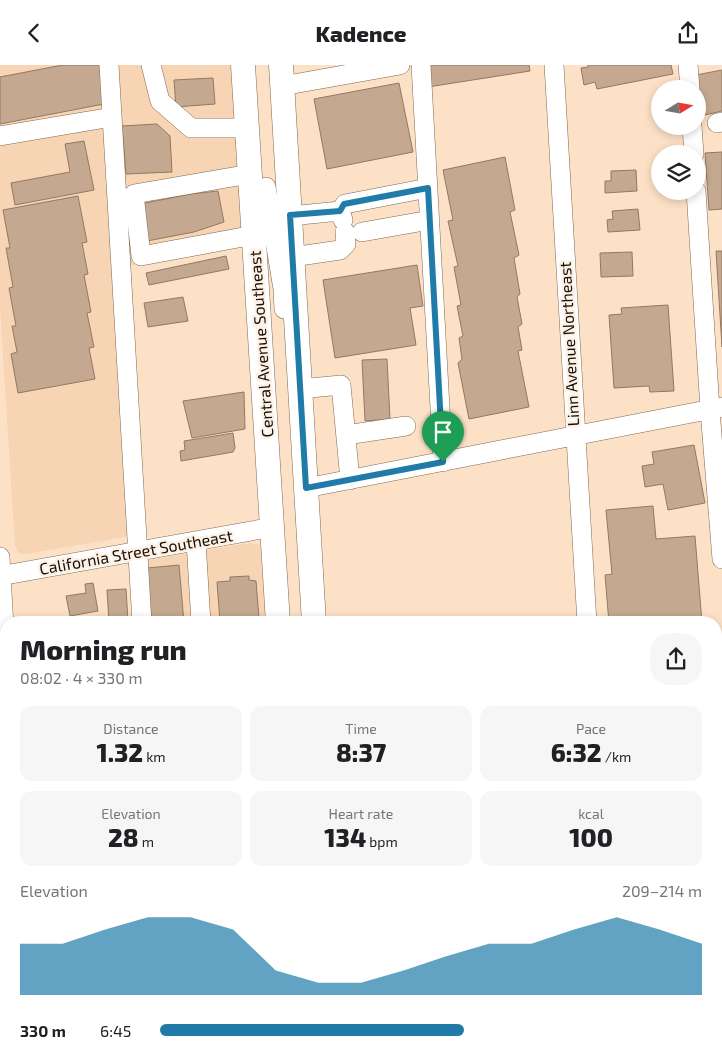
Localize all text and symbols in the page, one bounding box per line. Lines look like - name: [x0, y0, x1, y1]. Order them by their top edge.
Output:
- icon: back: [20, 19, 48, 47]
- icon: share: [674, 19, 702, 47]
- text: Kadence: [316, 20, 406, 46]
- north arrow: [651, 80, 706, 135]
- map controls: [651, 80, 706, 200]
- button: layers: [651, 145, 706, 200]
- street label: Central Avenue Southeast: [244, 250, 277, 438]
- street label: Linn Avenue Northeast: [555, 261, 582, 427]
- pin: [422, 411, 464, 462]
- icon: arrive: [429, 418, 457, 446]
- street label: California Street Southeast: [38, 525, 234, 578]
- text: Morning run: [20, 632, 187, 666]
- button: share: [650, 633, 702, 685]
- text: 08:02 · 4 × 330 m: [20, 668, 142, 687]
- text: Distance: [103, 720, 159, 737]
- text: Time: [345, 720, 377, 737]
- text: Pace: [576, 720, 606, 737]
- text: 1.32: [96, 737, 143, 767]
- text: 8:37: [336, 737, 386, 767]
- text: 6:32: [551, 737, 602, 767]
- text: km: [143, 748, 166, 765]
- text: /km: [602, 748, 631, 765]
- text: Elevation: [101, 805, 161, 822]
- text: Heart rate: [329, 805, 393, 822]
- text: kcal: [578, 805, 604, 822]
- text: 28: [108, 822, 139, 852]
- text: 134: [324, 822, 366, 852]
- text: 100: [569, 822, 613, 852]
- text: m: [139, 833, 154, 850]
- text: bpm: [366, 833, 398, 850]
- text: Elevation: [20, 881, 88, 900]
- text: 209–214 m: [622, 881, 702, 900]
- text: 330 m: [20, 1021, 66, 1040]
- text: 6:45: [100, 1021, 131, 1040]

